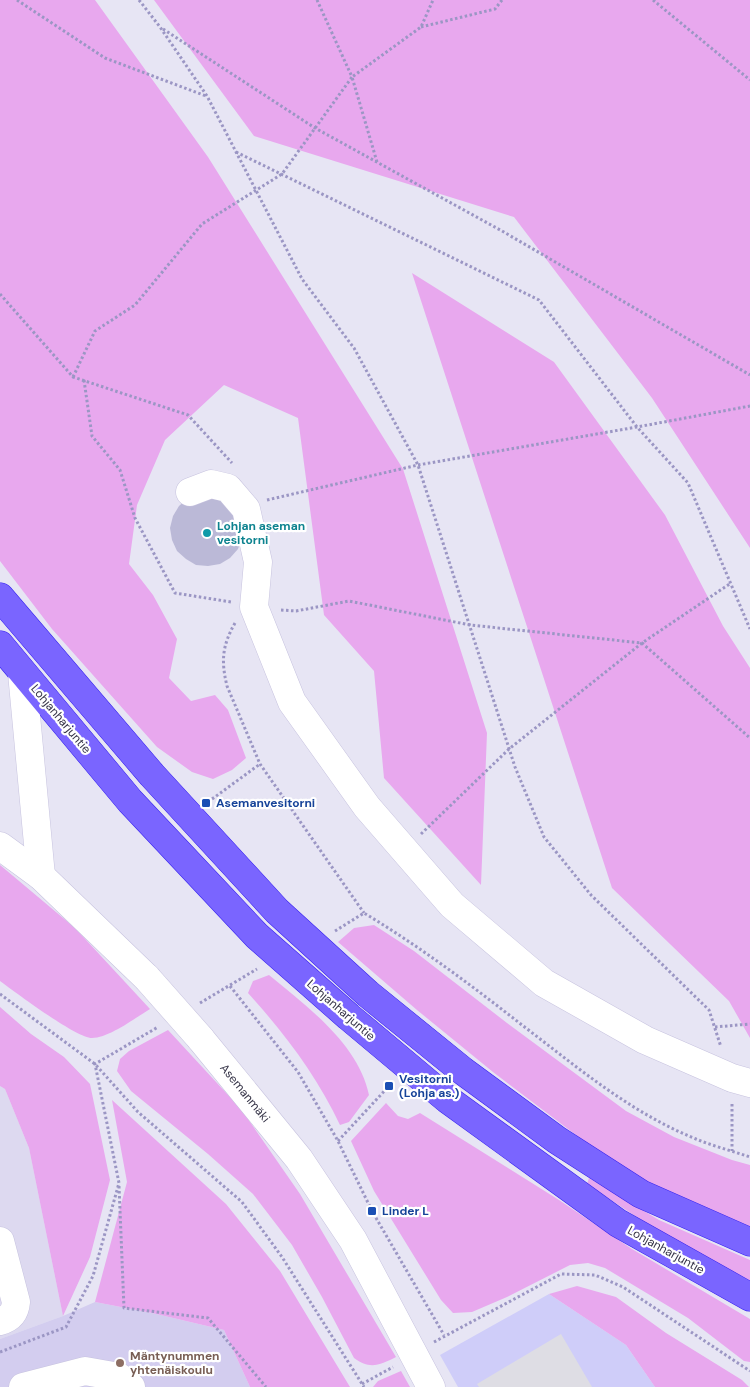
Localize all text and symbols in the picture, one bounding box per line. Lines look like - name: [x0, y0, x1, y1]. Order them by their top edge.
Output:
- place label: Lohjan aseman vesitorni: [217, 518, 305, 548]
- marker: Lohjan aseman vesitorni: [201, 527, 213, 539]
- street label: Lohjanharjuntie: [27, 681, 95, 757]
- place label: Asemanvesitorni: [216, 795, 315, 811]
- marker: Asemanvesitorni: [200, 797, 212, 809]
- street label: Lohjanharjuntie: [304, 976, 379, 1044]
- street label: Asemanmäki: [216, 1060, 274, 1126]
- place label: Vesitorni (Lohja as.): [399, 1071, 460, 1101]
- marker: Vesitorni (Lohja as.): [383, 1080, 395, 1092]
- place label: Linder L: [382, 1203, 429, 1219]
- marker: Linder L: [366, 1205, 378, 1217]
- street label: Lohjanharjuntie: [625, 1222, 707, 1278]
- place label: Mäntynummen yhtenäiskoulu: [130, 1348, 220, 1378]
- marker: Mäntynummen yhtenäiskoulu: [114, 1357, 126, 1369]

